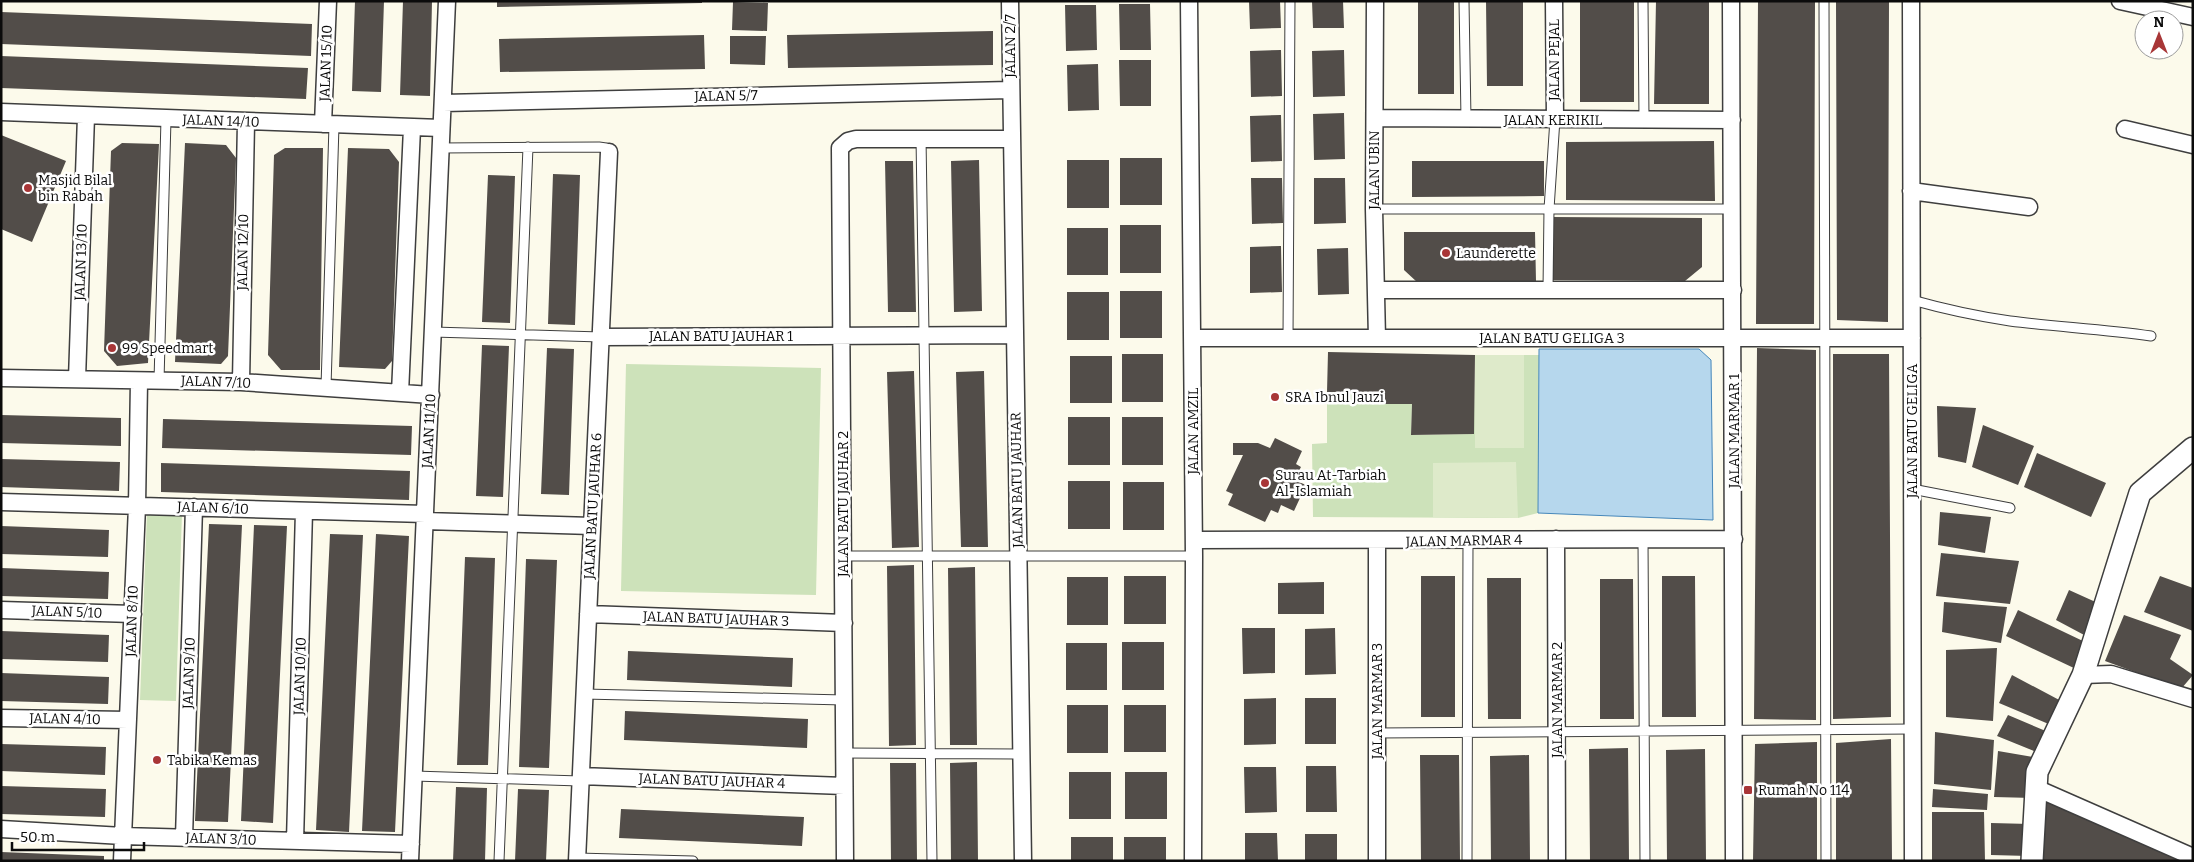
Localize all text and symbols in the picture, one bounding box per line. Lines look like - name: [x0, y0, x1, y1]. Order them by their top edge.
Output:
- north arrow: [2134, 10, 2184, 60]
- street label: JALAN 2/7: [1002, 14, 1019, 79]
- text: N: [2154, 14, 2165, 31]
- street label: JALAN PEJAL: [1546, 19, 1563, 102]
- street label: JALAN 15/10: [316, 24, 336, 103]
- street label: JALAN 5/7: [693, 87, 758, 105]
- street label: JALAN 14/10: [181, 111, 260, 131]
- street label: JALAN KERIKIL: [1503, 112, 1603, 129]
- street label: JALAN UBIN: [1366, 130, 1383, 211]
- place label: Masjid Bilal bin Rabah: [38, 172, 112, 205]
- marker: Masjid Bilal bin Rabah: [22, 182, 34, 194]
- street label: JALAN 12/10: [234, 214, 252, 291]
- street label: JALAN 13/10: [71, 223, 91, 302]
- place label: Launderette: [1456, 245, 1536, 262]
- marker: Launderette: [1440, 247, 1452, 259]
- street label: JALAN BATU JAUHAR 1: [648, 328, 793, 345]
- street label: JALAN BATU GELIGA 3: [1478, 330, 1625, 347]
- place label: 99 Speedmart: [122, 340, 213, 357]
- marker: 99 Speedmart: [106, 342, 118, 354]
- street label: JALAN BATU GELIGA: [1904, 364, 1921, 499]
- street label: JALAN 7/10: [180, 372, 251, 392]
- street label: JALAN MARMAR 1: [1726, 374, 1743, 489]
- street label: JALAN AMZIL: [1185, 387, 1202, 476]
- place label: SRA Ibnul Jauzi: [1285, 389, 1384, 406]
- marker: SRA Ibnul Jauzi: [1269, 391, 1281, 403]
- street label: JALAN 11/10: [419, 393, 439, 470]
- street label: JALAN BATU JAUHAR: [1007, 412, 1027, 549]
- street label: JALAN BATU JAUHAR 2: [835, 431, 852, 578]
- street label: JALAN BATU JAUHAR 6: [581, 432, 605, 581]
- place label: Surau At-Tarbiah Al-Islamiah: [1275, 467, 1387, 500]
- marker: Surau At-Tarbiah Al-Islamiah: [1259, 477, 1271, 489]
- street label: JALAN 6/10: [176, 498, 249, 518]
- street label: JALAN MARMAR 4: [1404, 531, 1523, 551]
- street label: JALAN 8/10: [122, 585, 142, 658]
- street label: JALAN 5/10: [30, 602, 103, 622]
- street label: JALAN BATU JAUHAR 3: [642, 608, 789, 630]
- street label: JALAN 9/10: [179, 637, 199, 710]
- street label: JALAN 10/10: [290, 637, 310, 716]
- street label: JALAN MARMAR 2: [1549, 642, 1566, 759]
- street label: JALAN MARMAR 3: [1369, 643, 1386, 760]
- street label: JALAN 4/10: [28, 710, 101, 728]
- place label: Tabika Kemas: [167, 752, 257, 769]
- marker: Tabika Kemas: [151, 754, 163, 766]
- street label: JALAN BATU JAUHAR 4: [637, 770, 786, 792]
- place label: Rumah No 114: [1758, 782, 1849, 799]
- marker: Rumah No 114: [1742, 784, 1754, 796]
- scale bar: [12, 820, 145, 852]
- text: 50 m: [20, 828, 56, 846]
- street label: JALAN 3/10: [184, 829, 257, 849]

